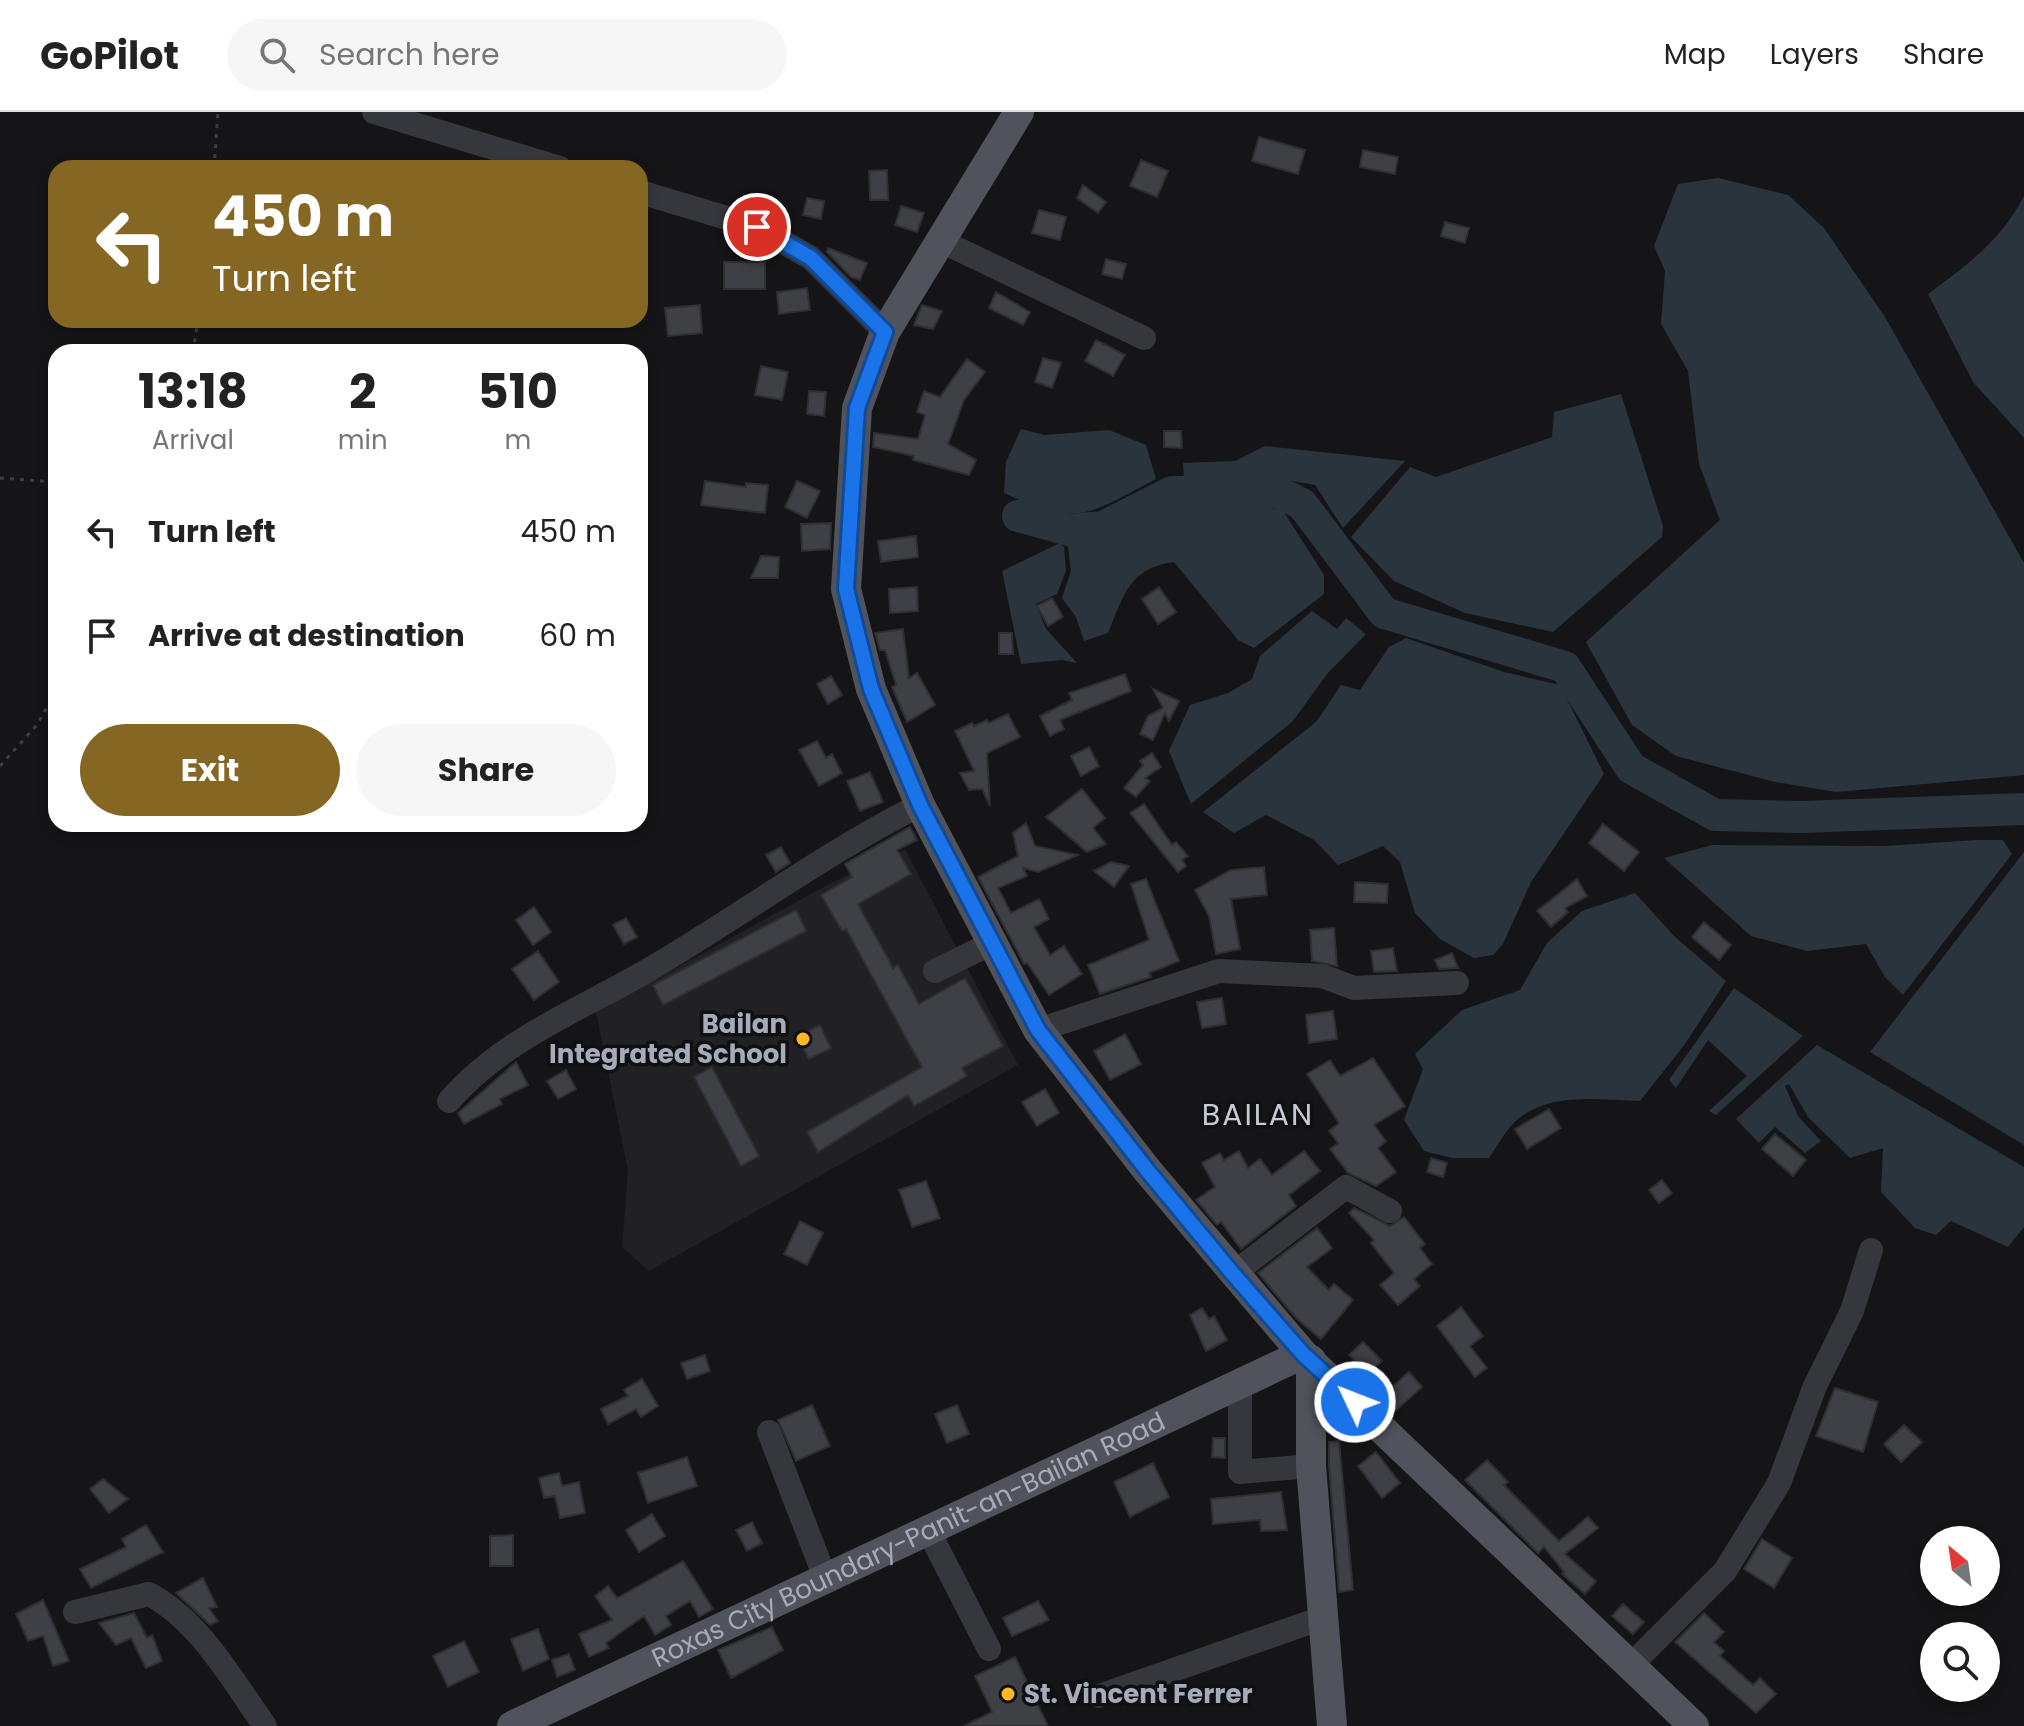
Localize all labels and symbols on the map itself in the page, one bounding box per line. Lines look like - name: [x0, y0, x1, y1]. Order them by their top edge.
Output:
- pin: [723, 193, 791, 261]
- place label: Bailan Integrated School: [549, 1006, 787, 1072]
- marker: Bailan Integrated School: [794, 1030, 812, 1048]
- district label: BAILAN: [1202, 1093, 1314, 1136]
- position arrow: [1313, 1360, 1397, 1444]
- street label: Roxas City Boundary-Panit-an-Bailan Road: [646, 1403, 1171, 1676]
- north arrow: [1920, 1526, 2000, 1606]
- place label: St. Vincent Ferrer: [1024, 1676, 1253, 1712]
- marker: St. Vincent Ferrer: [999, 1685, 1017, 1703]

